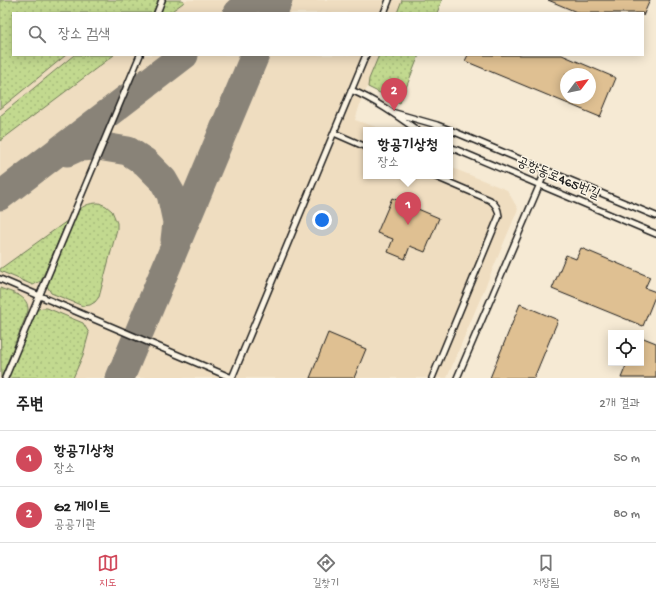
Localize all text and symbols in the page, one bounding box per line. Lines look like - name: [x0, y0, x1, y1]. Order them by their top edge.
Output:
- search box: [12, 12, 644, 56]
- icon: search: [26, 23, 48, 45]
- text: 장소 검색: [58, 26, 110, 44]
- north arrow: [560, 68, 596, 104]
- pin: 2: [381, 78, 407, 111]
- popup: [363, 127, 453, 179]
- text: 항공기상청: [378, 137, 438, 155]
- street label: 공항동로465번길: [514, 154, 603, 204]
- text: 장소: [378, 156, 399, 171]
- pin: 1: [395, 192, 421, 225]
- your location: [312, 210, 332, 230]
- map controls: [608, 330, 644, 366]
- button: locate: [608, 330, 644, 366]
- text: 주변: [16, 396, 43, 416]
- text: 2개 결과: [599, 397, 640, 412]
- text: 항공기상청: [54, 443, 114, 461]
- text: 1: [26, 451, 32, 466]
- text: 50 m: [613, 451, 640, 466]
- text: 장소: [54, 462, 75, 477]
- text: G2 게이트: [54, 499, 111, 517]
- text: 2: [26, 507, 32, 522]
- text: 80 m: [613, 507, 640, 522]
- text: 공공기관: [54, 518, 96, 533]
- tab: 지도: [97, 552, 119, 590]
- tab: 길찾기: [312, 552, 339, 590]
- tab: 저장됨: [533, 552, 559, 590]

